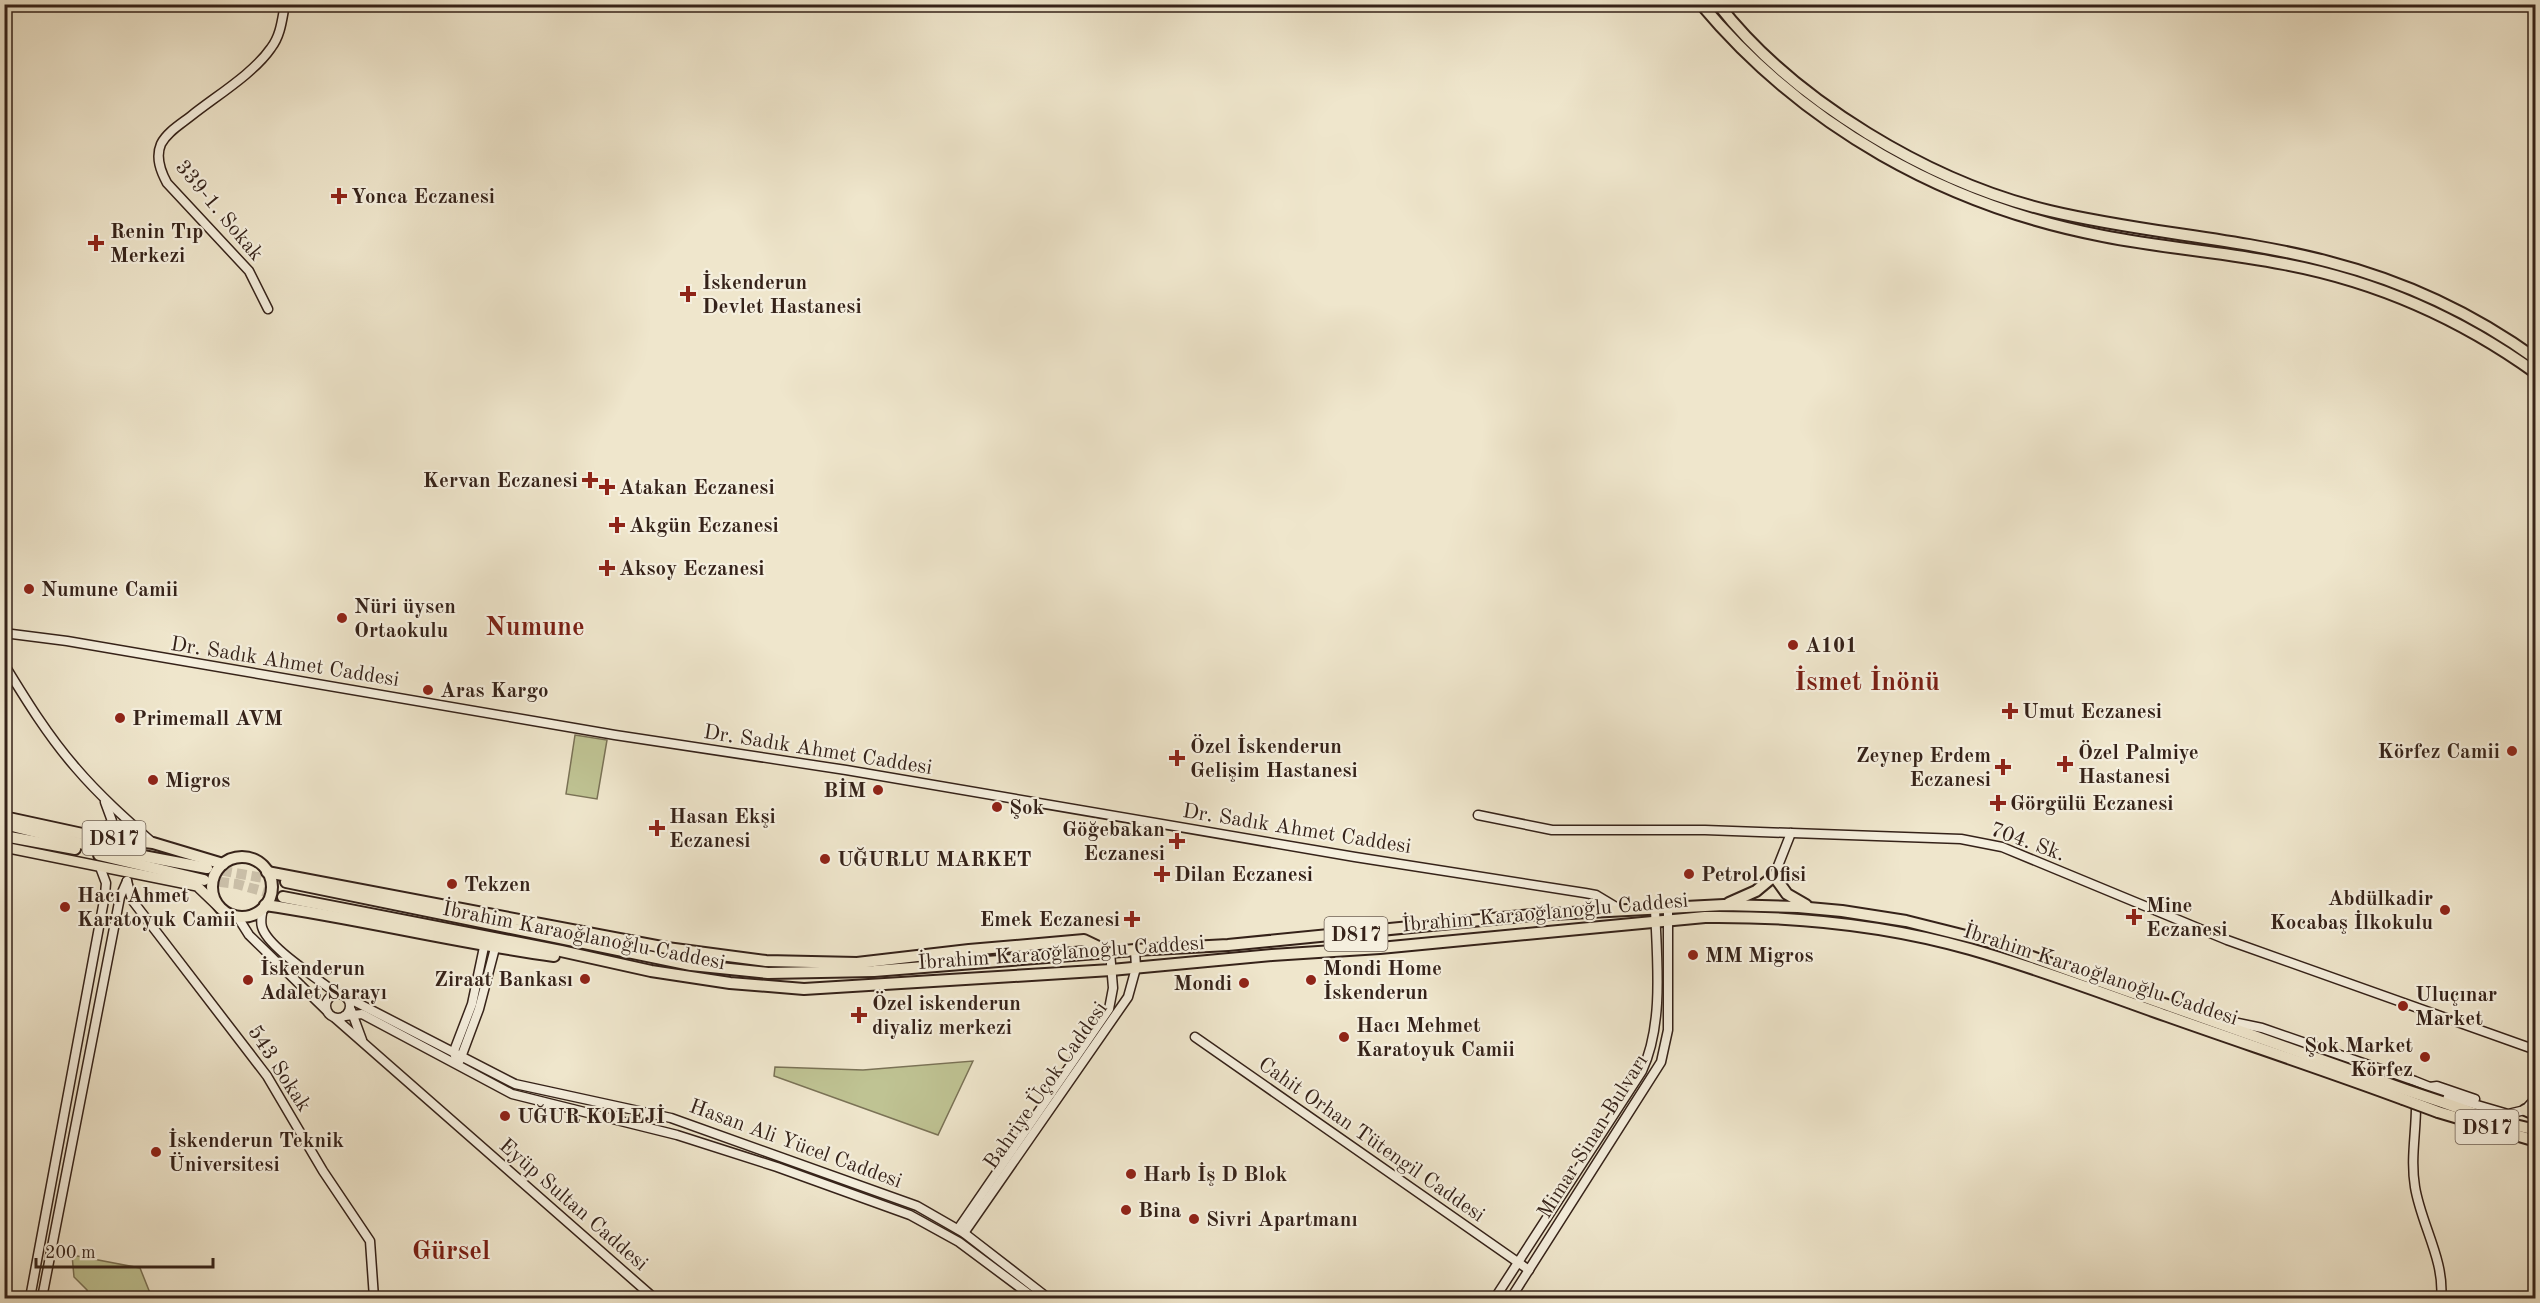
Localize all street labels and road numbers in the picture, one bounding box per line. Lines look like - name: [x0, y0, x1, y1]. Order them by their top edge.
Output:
- street label: 339-1. Sokak: [171, 157, 267, 265]
- street label: Dr. Sadık Ahmet Caddesi: [169, 634, 401, 691]
- street label: Dr. Sadık Ahmet Caddesi: [702, 722, 934, 779]
- street label: Dr. Sadık Ahmet Caddesi: [1181, 801, 1413, 858]
- street label: 704. Sk.: [1987, 819, 2068, 866]
- road number: D817: [82, 821, 146, 855]
- street label: İbrahim Karaoğlanoğlu Caddesi: [1401, 887, 1689, 936]
- street label: İbrahim Karaoğlanoğlu Caddesi: [441, 895, 728, 974]
- road number: D817: [1324, 917, 1388, 951]
- street label: İbrahim Karaoğlanoğlu Caddesi: [1961, 917, 2242, 1030]
- street label: İbrahim Karaoğlanoğlu Caddesi: [917, 929, 1205, 974]
- street label: Bahriye Üçok Caddesi: [977, 996, 1112, 1173]
- street label: 543 Sokak: [243, 1022, 314, 1116]
- street label: Mimar Sinan Bulvarı: [1534, 1051, 1652, 1222]
- street label: Cahit Orhan Tütengil Caddesi: [1254, 1054, 1488, 1227]
- street label: Hasan Ali Yücel Caddesi: [686, 1096, 905, 1193]
- road number: D817: [2456, 1110, 2518, 1144]
- street label: Eyüp Sultan Caddesi: [495, 1135, 651, 1275]

